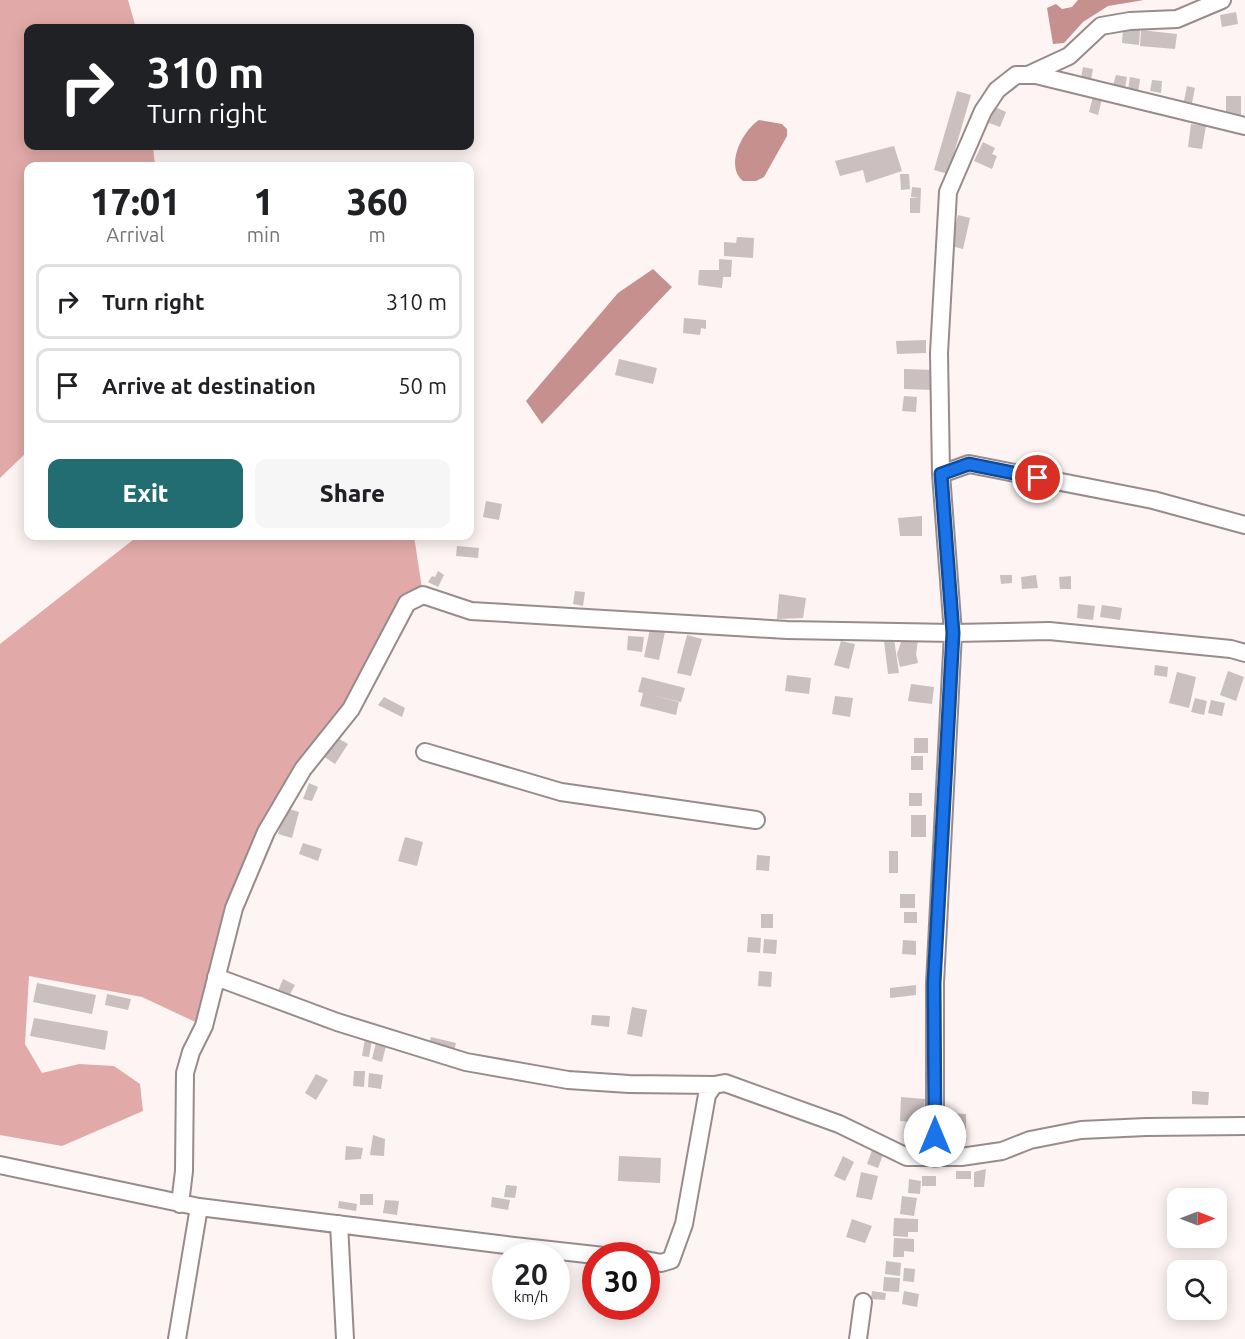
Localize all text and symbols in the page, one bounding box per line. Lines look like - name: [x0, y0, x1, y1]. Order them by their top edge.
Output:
- icon: right: [48, 48, 126, 126]
- text: 310 m: [147, 49, 264, 96]
- text: Turn right: [147, 98, 267, 128]
- text: 17:01: [90, 181, 180, 222]
- text: 1: [253, 181, 274, 222]
- text: 360: [347, 181, 408, 222]
- text: Arrival: [106, 223, 165, 246]
- text: min: [247, 223, 280, 246]
- text: m: [369, 223, 386, 246]
- icon: right: [51, 285, 84, 318]
- text: Turn right: [102, 289, 204, 314]
- text: 310 m: [386, 289, 447, 314]
- icon: arrive: [51, 369, 84, 402]
- text: Arrive at destination: [102, 373, 316, 398]
- text: 50 m: [398, 373, 447, 398]
- pin: [1012, 452, 1063, 503]
- button: Exit: [48, 459, 243, 528]
- button: Share: [255, 459, 450, 528]
- icon: arrive: [1021, 461, 1054, 494]
- position arrow: [903, 1104, 967, 1168]
- north arrow: [1167, 1188, 1227, 1248]
- map controls: [1167, 1188, 1227, 1320]
- speed limit sign: 30: [582, 1242, 660, 1320]
- text: 20: [514, 1257, 548, 1291]
- button: search: [1167, 1260, 1227, 1320]
- text: km/h: [514, 1288, 548, 1305]

